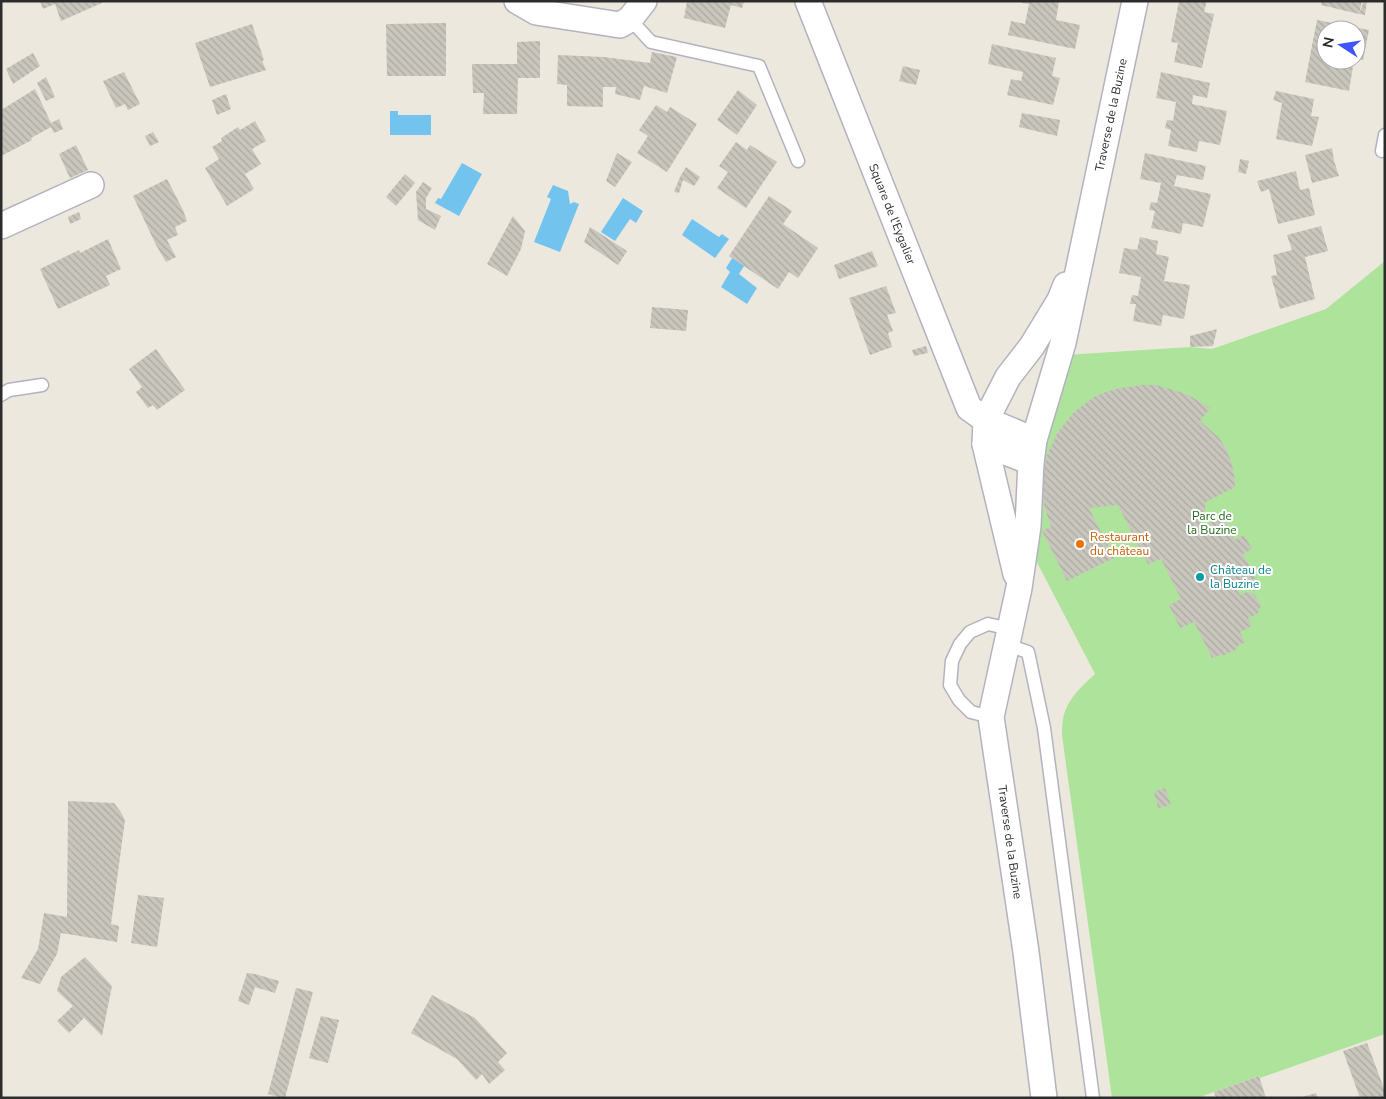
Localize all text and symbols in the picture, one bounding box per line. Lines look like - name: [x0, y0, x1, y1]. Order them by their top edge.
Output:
- north arrow: [1316, 20, 1366, 70]
- text: N: [1318, 35, 1339, 50]
- street label: Traverse de la Buzine: [1091, 57, 1131, 173]
- street label: Square de l'Eygalier: [865, 161, 920, 267]
- park label: Parc de la Buzine: [1187, 508, 1237, 538]
- place label: Restaurant du château: [1090, 529, 1150, 559]
- marker: Restaurant du château: [1074, 538, 1086, 550]
- place label: Château de la Buzine: [1210, 562, 1271, 592]
- marker: Château de la Buzine: [1194, 571, 1206, 583]
- street label: Traverse de la Buzine: [994, 784, 1026, 900]

